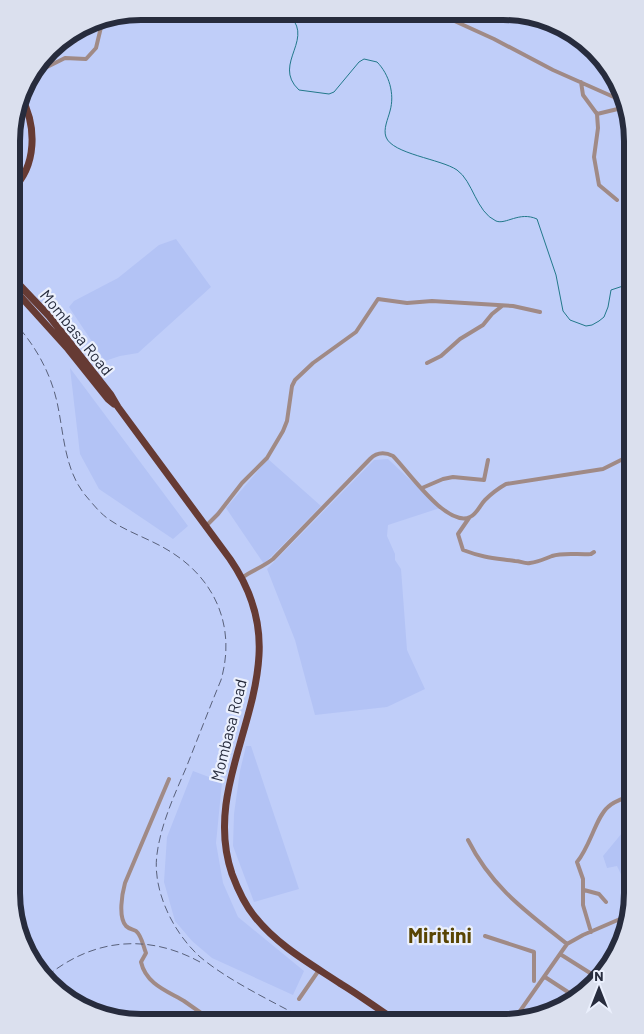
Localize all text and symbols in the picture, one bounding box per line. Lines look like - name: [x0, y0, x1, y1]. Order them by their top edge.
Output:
- street label: Mombasa Road: [37, 285, 117, 379]
- street label: Mombasa Road: [206, 677, 250, 783]
- district label: Miritini: [408, 922, 472, 947]
- north arrow: [574, 964, 624, 1014]
- text: N: [594, 967, 604, 984]

